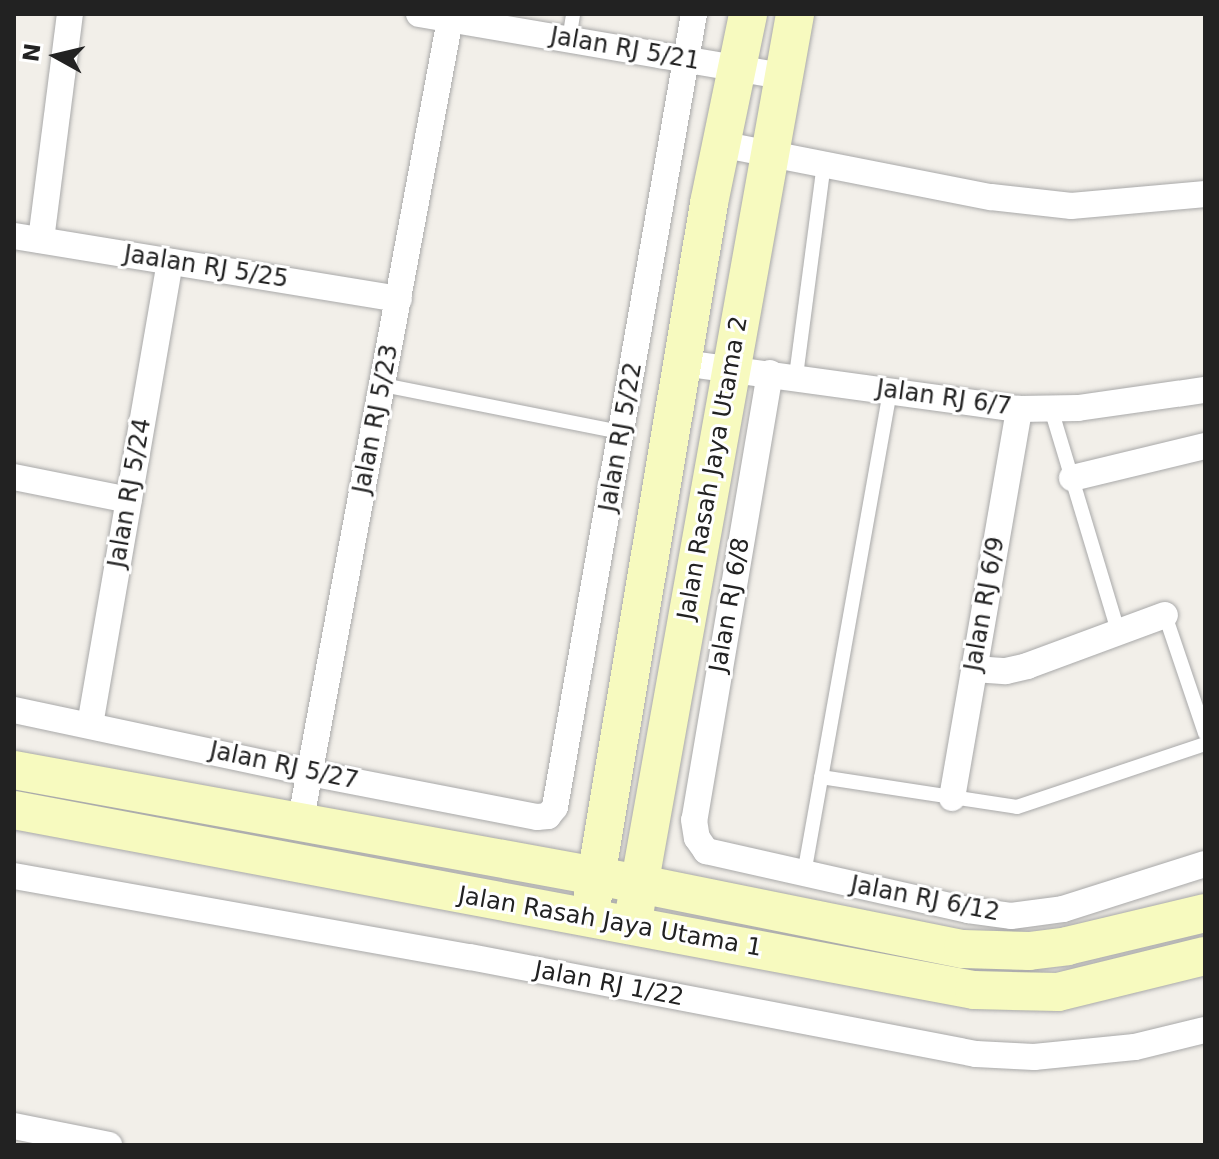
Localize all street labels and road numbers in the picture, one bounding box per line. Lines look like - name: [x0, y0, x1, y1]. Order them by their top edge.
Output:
- street label: Jalan RJ 5/21: [548, 22, 702, 76]
- street label: Jaalan RJ 5/25: [122, 240, 290, 294]
- street label: Jalan Rasah Jaya Utama 2: [672, 314, 754, 622]
- street label: Jalan RJ 5/23: [347, 342, 405, 496]
- street label: Jalan RJ 5/22: [594, 360, 648, 514]
- street label: Jalan RJ 6/7: [875, 374, 1013, 422]
- street label: Jalan RJ 5/24: [103, 416, 157, 570]
- street label: Jalan RJ 6/9: [959, 535, 1011, 673]
- street label: Jalan RJ 6/8: [704, 536, 756, 674]
- street label: Jalan RJ 5/27: [207, 736, 361, 796]
- street label: Jalan RJ 6/12: [848, 870, 1002, 928]
- street label: Jalan Rasah Jaya Utama 1: [456, 881, 764, 963]
- street label: Jalan RJ 1/22: [532, 955, 686, 1013]

